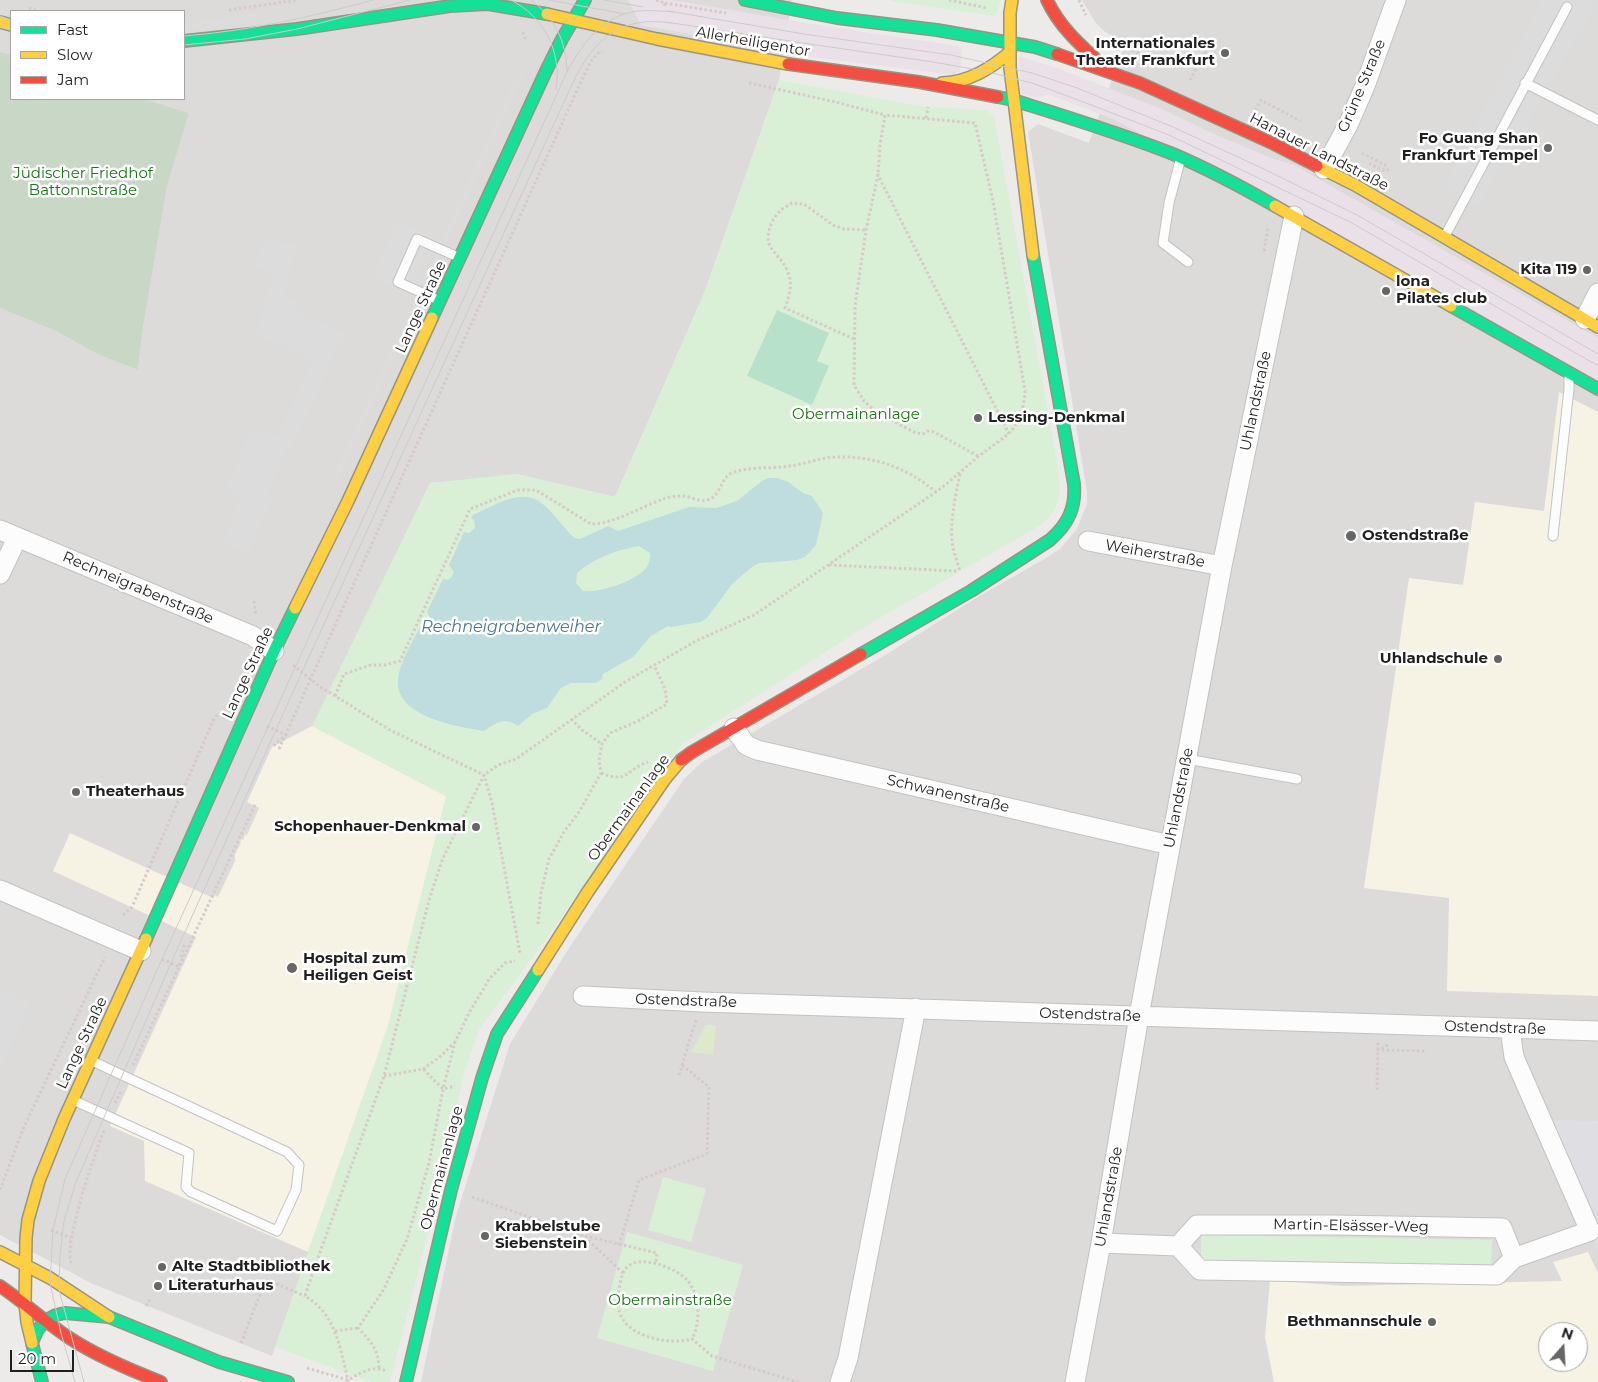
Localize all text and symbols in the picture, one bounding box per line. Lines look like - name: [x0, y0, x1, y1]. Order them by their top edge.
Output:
- legend: [10, 10, 185, 100]
- text: Fast: [57, 20, 88, 39]
- street label: Allerheiligentor: [694, 23, 812, 61]
- place label: Internationales Theater Frankfurt: [1076, 35, 1215, 70]
- street label: Grüne Straße: [1334, 37, 1390, 135]
- text: Slow: [57, 45, 93, 64]
- marker: Internationales Theater Frankfurt: [1219, 47, 1231, 59]
- text: Jam: [57, 70, 89, 89]
- street label: Hanauer Landstraße: [1246, 109, 1392, 195]
- place label: Fo Guang Shan Frankfurt Tempel: [1402, 130, 1538, 165]
- marker: Fo Guang Shan Frankfurt Tempel: [1542, 142, 1554, 154]
- park label: Jüdischer Friedhof Battonnstraße: [13, 165, 153, 200]
- street label: Lange Straße: [392, 258, 450, 356]
- place label: Kita 119: [1520, 261, 1577, 279]
- marker: Kita 119: [1581, 264, 1593, 276]
- place label: lona Pilates club: [1396, 273, 1487, 308]
- marker: lona Pilates club: [1380, 285, 1392, 297]
- street label: Uhlandstraße: [1237, 349, 1275, 453]
- park label: Obermainanlage: [792, 406, 920, 424]
- place label: Lessing-Denkmal: [988, 409, 1125, 427]
- marker: Lessing-Denkmal: [972, 412, 984, 424]
- place label: Ostendstraße: [1362, 527, 1469, 545]
- marker: Ostendstraße: [1344, 529, 1358, 543]
- street label: Weiherstraße: [1104, 536, 1206, 572]
- street label: Rechneigrabenstraße: [60, 548, 216, 628]
- water label: Rechneigrabenweiher: [421, 617, 601, 637]
- street label: Lange Straße: [219, 624, 277, 722]
- place label: Uhlandschule: [1380, 650, 1488, 668]
- marker: Uhlandschule: [1492, 653, 1504, 665]
- street label: Uhlandstraße: [1160, 746, 1198, 850]
- street label: Obermainanlage: [584, 751, 674, 865]
- street label: Schwanenstraße: [885, 771, 1011, 817]
- place label: Theaterhaus: [86, 783, 184, 801]
- marker: Theaterhaus: [70, 786, 82, 798]
- place label: Schopenhauer-Denkmal: [274, 818, 466, 836]
- marker: Schopenhauer-Denkmal: [470, 821, 482, 833]
- place label: Hospital zum Heiligen Geist: [303, 950, 413, 985]
- marker: Hospital zum Heiligen Geist: [285, 961, 299, 975]
- street label: Ostendstraße: [635, 990, 737, 1012]
- street label: Lange Straße: [53, 994, 111, 1092]
- street label: Ostendstraße: [1039, 1004, 1141, 1026]
- street label: Ostendstraße: [1444, 1017, 1546, 1039]
- street label: Obermainanlage: [417, 1104, 467, 1232]
- street label: Uhlandstraße: [1091, 1145, 1127, 1249]
- street label: Martin-Elsässer-Weg: [1273, 1216, 1429, 1236]
- place label: Krabbelstube Siebenstein: [495, 1218, 600, 1253]
- marker: Krabbelstube Siebenstein: [479, 1230, 491, 1242]
- place label: Alte Stadtbibliothek: [172, 1258, 330, 1276]
- marker: Alte Stadtbibliothek: [156, 1261, 168, 1273]
- place label: Literaturhaus: [168, 1277, 274, 1295]
- marker: Literaturhaus: [152, 1280, 164, 1292]
- park label: Obermainstraße: [608, 1292, 732, 1310]
- place label: Bethmannschule: [1287, 1313, 1422, 1331]
- marker: Bethmannschule: [1426, 1316, 1438, 1328]
- north arrow: [1538, 1322, 1588, 1372]
- text: N: [1559, 1323, 1576, 1344]
- scale bar: [12, 1340, 76, 1372]
- text: 20 m: [18, 1349, 56, 1368]

